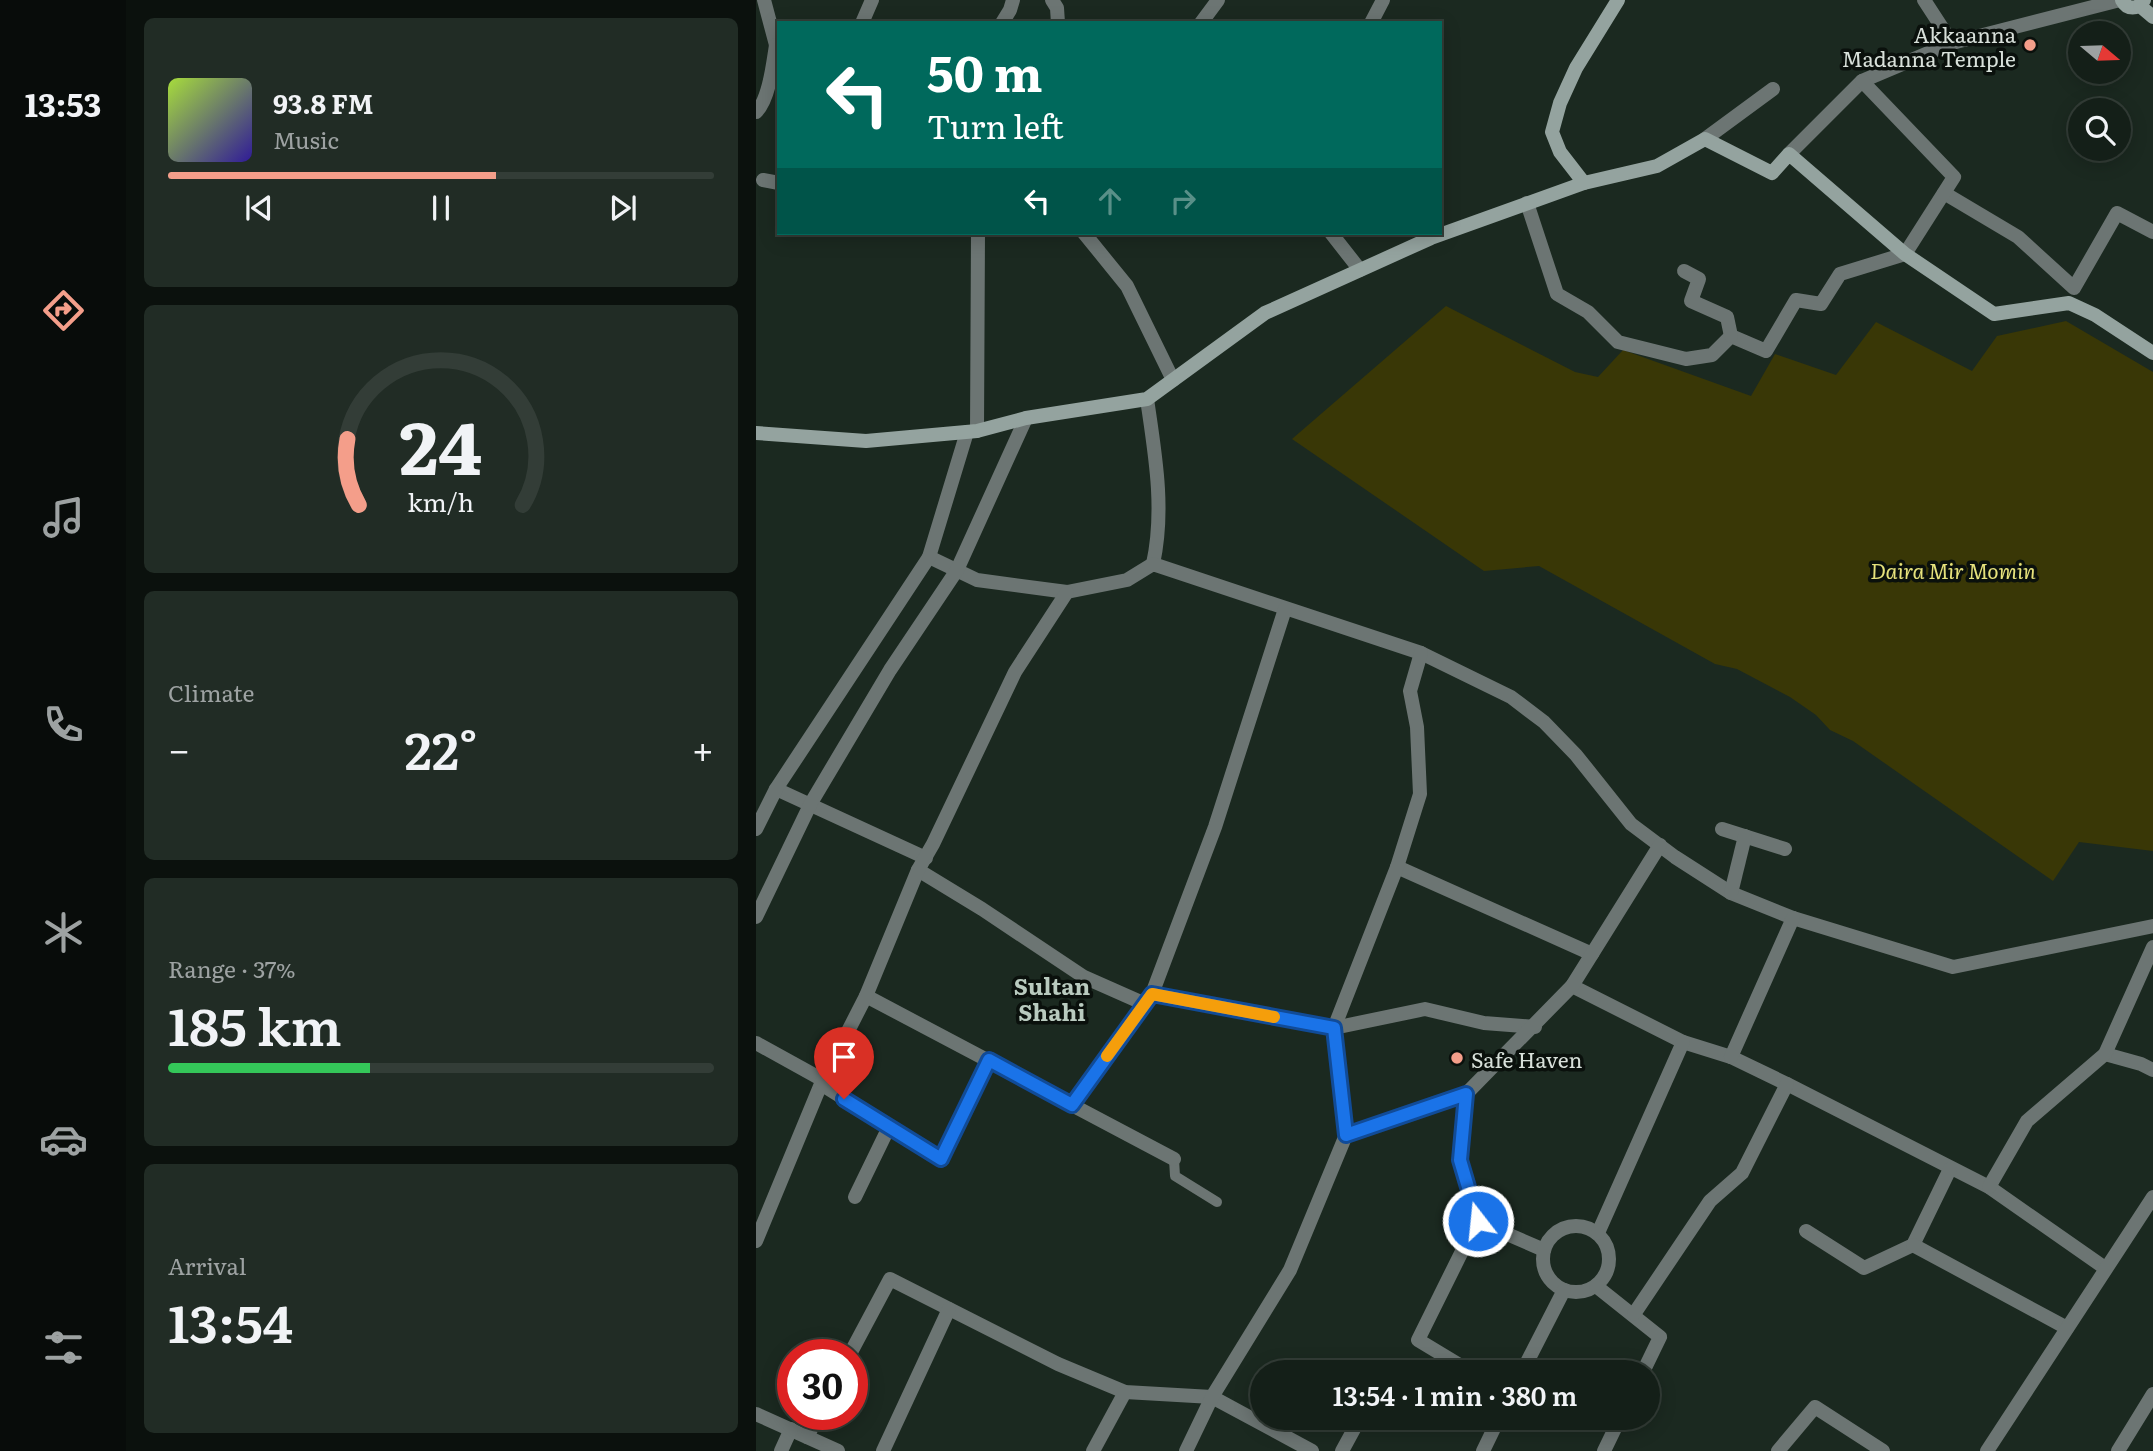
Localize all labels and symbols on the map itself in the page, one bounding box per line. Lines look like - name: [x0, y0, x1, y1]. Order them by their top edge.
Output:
- place label: Akkaanna Madanna Temple: [1842, 18, 2017, 73]
- north arrow: [2068, 21, 2132, 84]
- marker: Akkaanna Madanna Temple: [2022, 37, 2038, 53]
- park label: Daira Mir Momin: [1870, 554, 2036, 585]
- district label: Sultan Shahi: [1014, 968, 1090, 1028]
- pin: [814, 1027, 874, 1099]
- place label: Safe Haven: [1471, 1043, 1582, 1074]
- marker: Safe Haven: [1449, 1050, 1465, 1066]
- position arrow: [1441, 1184, 1515, 1258]
- speed limit sign: 30: [777, 1339, 868, 1430]

